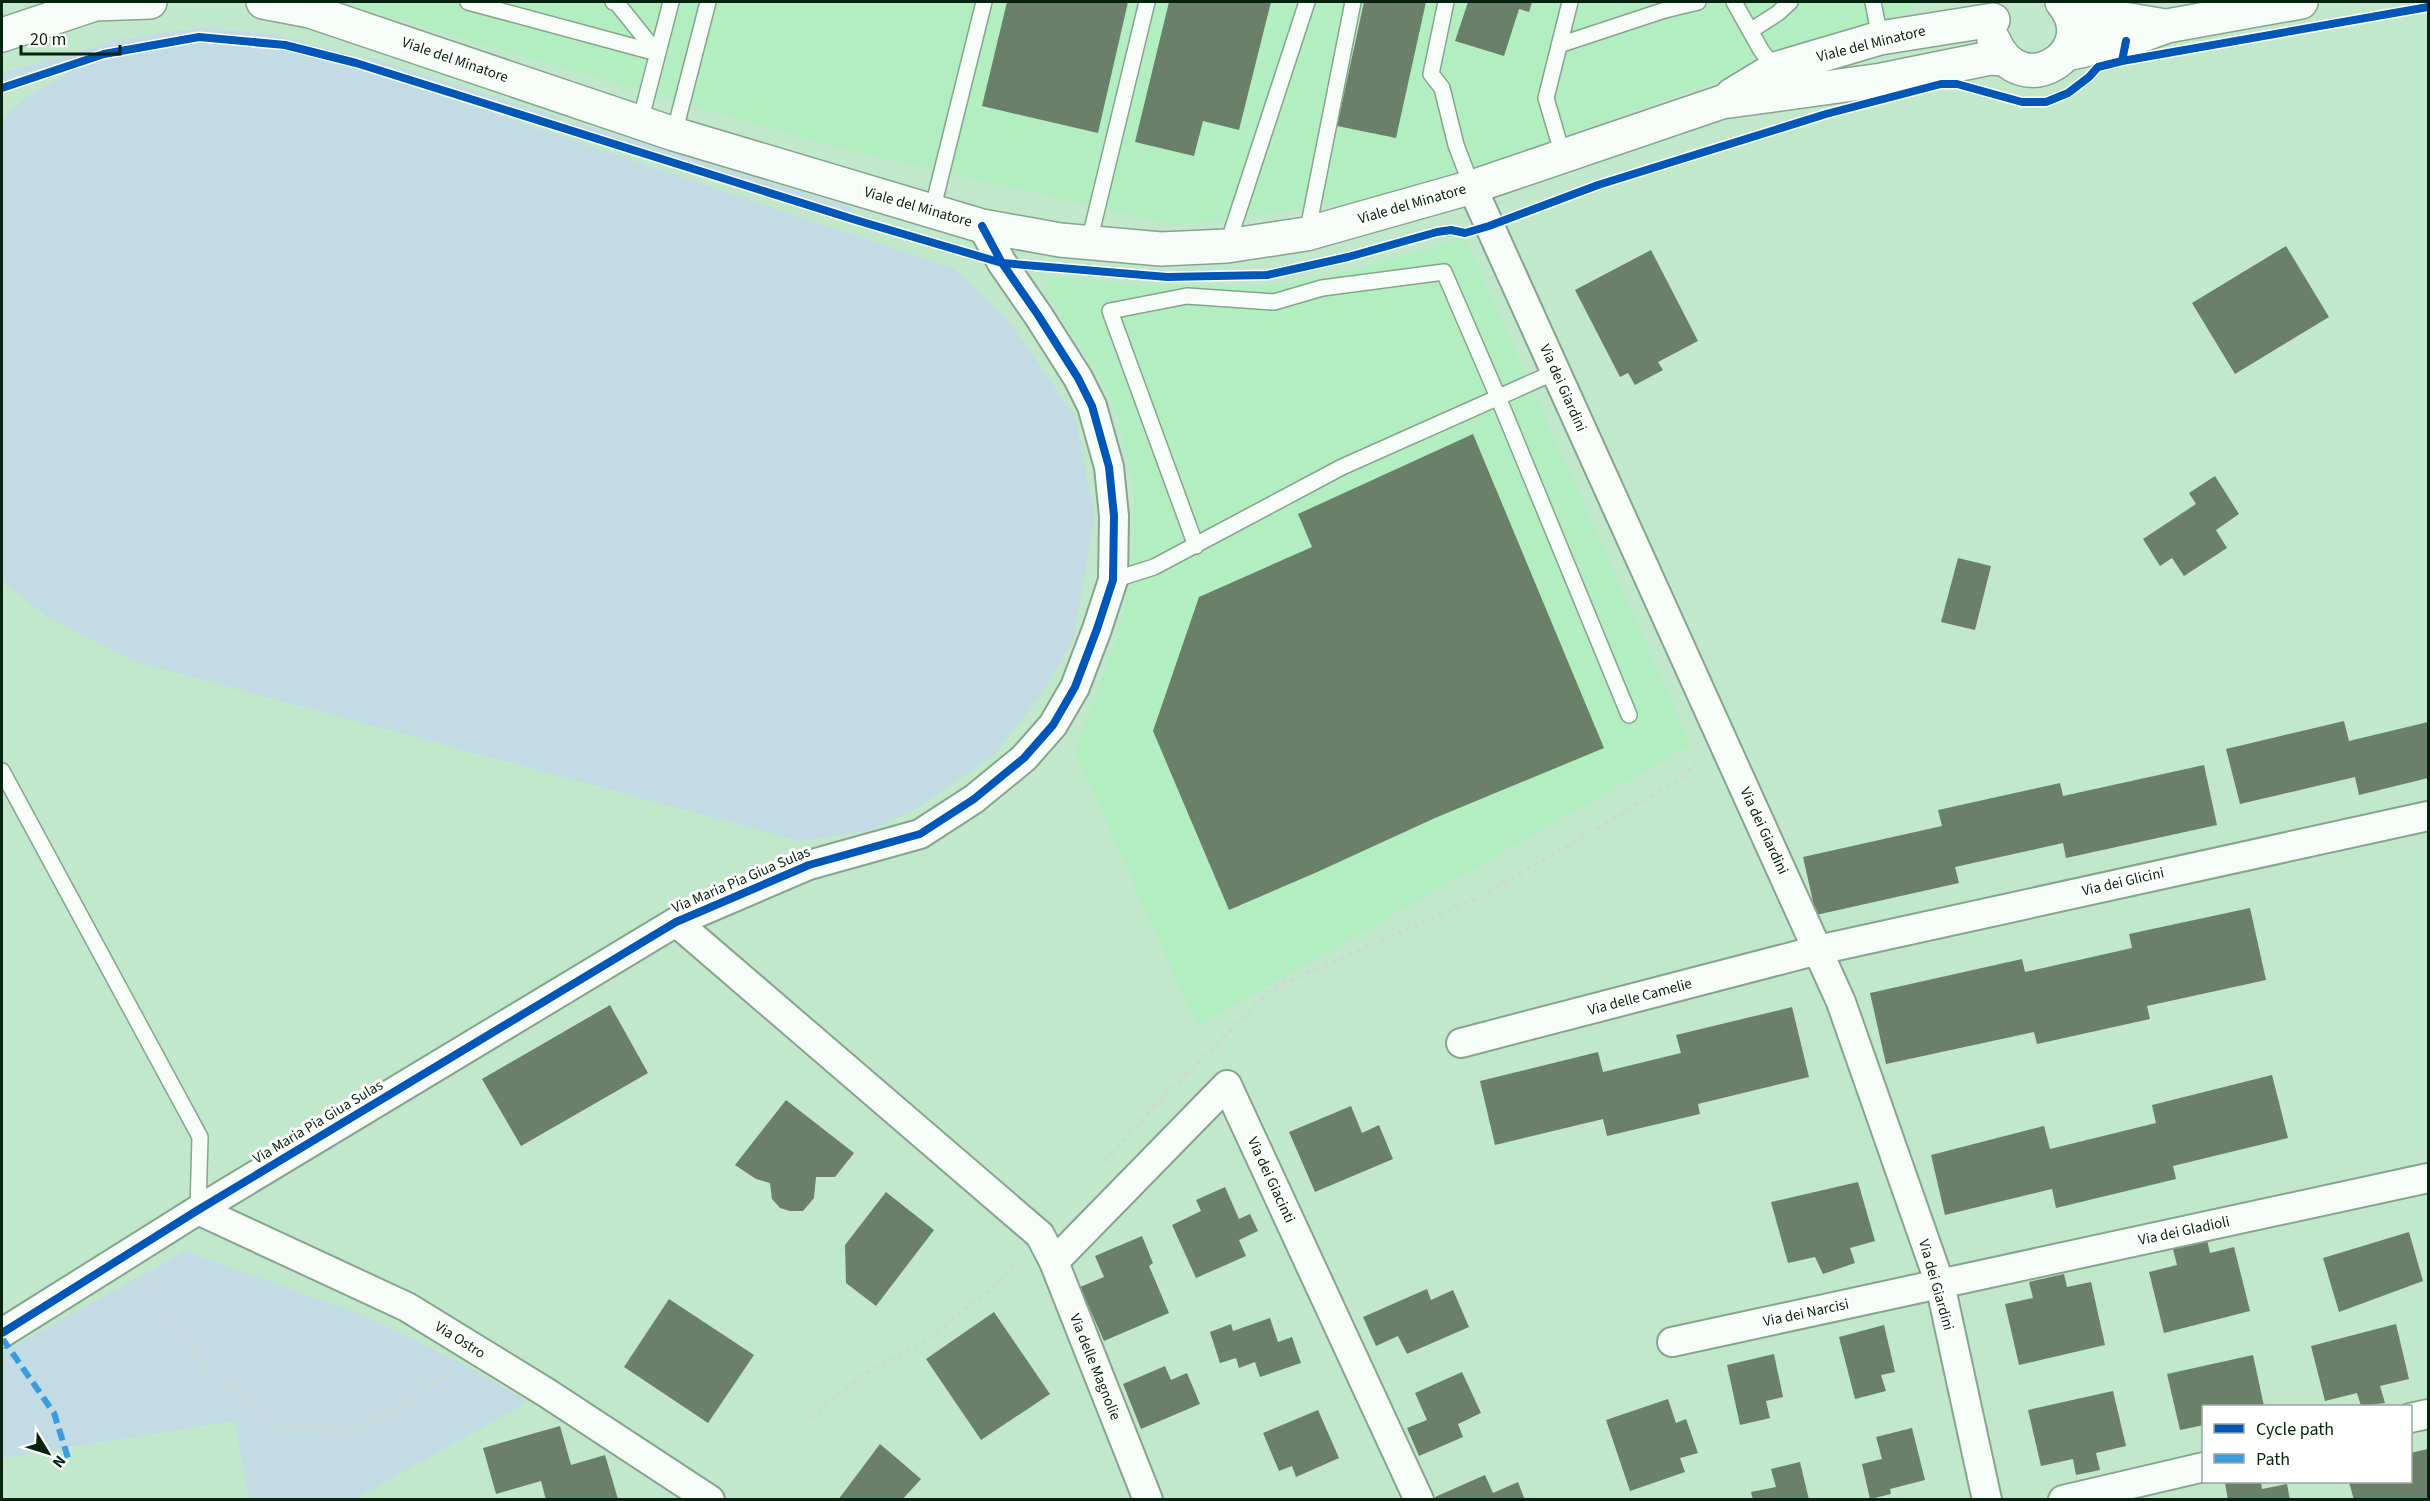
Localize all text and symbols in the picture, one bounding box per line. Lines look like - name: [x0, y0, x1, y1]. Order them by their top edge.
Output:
- scale bar: [21, 18, 120, 56]
- street label: Viale del Minatore: [1814, 20, 1928, 68]
- text: 20 m: [30, 27, 66, 52]
- street label: Viale del Minatore: [399, 32, 511, 88]
- street label: Viale del Minatore: [1356, 179, 1468, 229]
- street label: Viale del Minatore: [862, 182, 974, 232]
- street label: Via dei Giardini: [1534, 341, 1592, 435]
- street label: Via dei Giardini: [1735, 784, 1793, 878]
- street label: Via Maria Pia Giua Sulas: [669, 841, 813, 919]
- street label: Via dei Glicini: [2080, 862, 2166, 902]
- street label: Via delle Camelie: [1586, 973, 1694, 1021]
- street label: Via Maria Pia Giua Sulas: [249, 1075, 387, 1169]
- street label: Via dei Giacinti: [1242, 1134, 1300, 1226]
- street label: Via dei Gladioli: [2136, 1211, 2232, 1251]
- street label: Via dei Giardini: [1913, 1237, 1959, 1333]
- street label: Via dei Narcisi: [1761, 1294, 1851, 1332]
- street label: Via delle Magnolie: [1064, 1311, 1126, 1423]
- street label: Via Ostro: [431, 1316, 489, 1364]
- legend: [2202, 1405, 2412, 1483]
- text: Cycle path: [2256, 1417, 2334, 1442]
- north arrow: [18, 1423, 78, 1483]
- text: Path: [2256, 1447, 2290, 1472]
- text: N: [47, 1451, 71, 1473]

